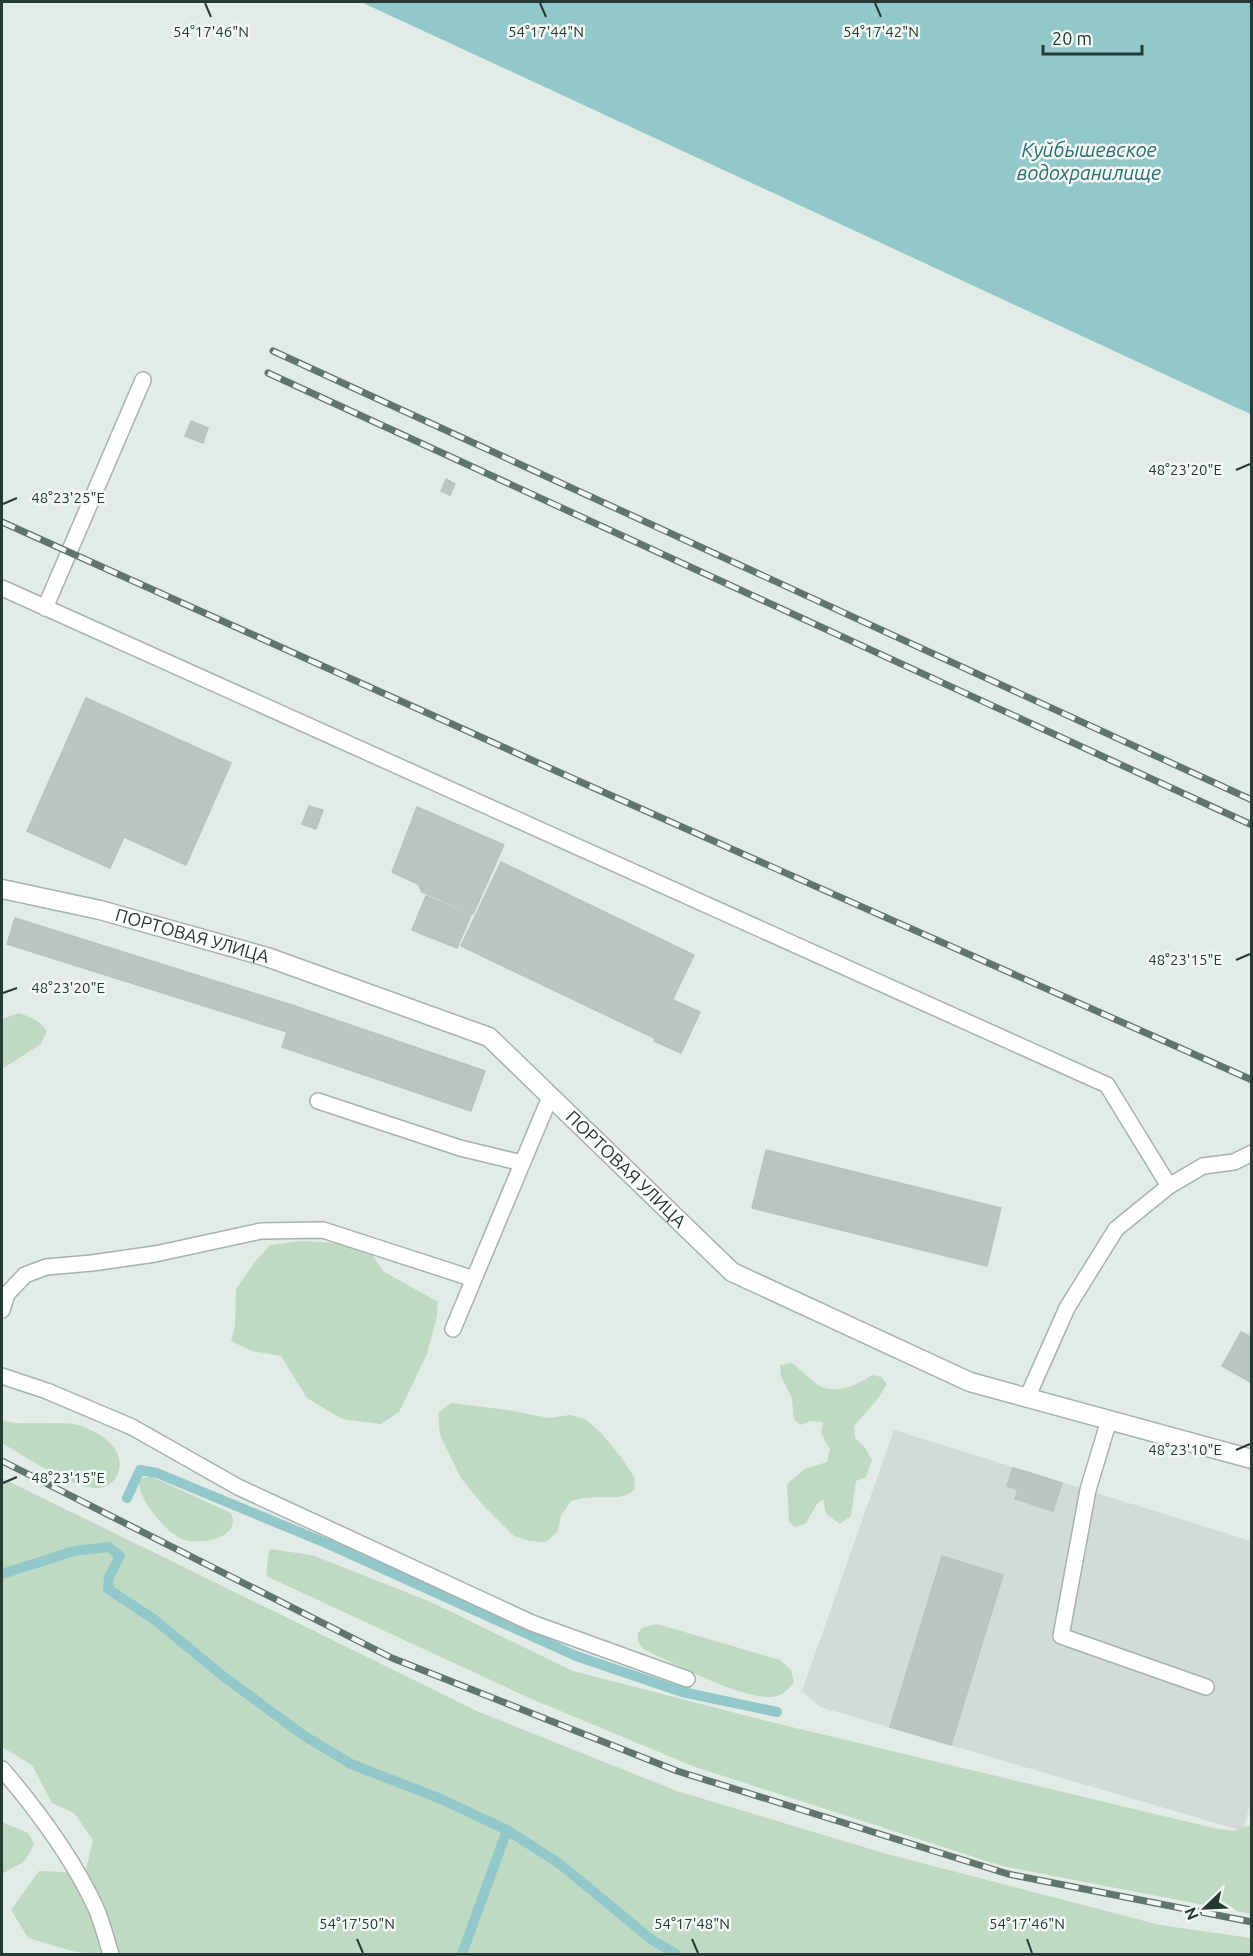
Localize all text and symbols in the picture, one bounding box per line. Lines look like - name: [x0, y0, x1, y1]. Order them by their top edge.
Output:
- scale bar: [1043, 18, 1142, 56]
- text: 54°17'46"N: [173, 23, 249, 40]
- text: 54°17'44"N: [508, 23, 584, 40]
- text: 54°17'42"N: [843, 23, 919, 40]
- text: 20 m: [1052, 28, 1092, 48]
- water label: Куйбышевское водохранилище: [1017, 138, 1161, 184]
- text: 48°23'20"E: [1148, 461, 1222, 478]
- text: 48°23'25"E: [31, 489, 105, 506]
- street label: ПОРТОВАЯ УЛИЦА: [113, 904, 272, 966]
- text: 48°23'15"E: [1148, 951, 1222, 968]
- text: 48°23'20"E: [31, 979, 105, 996]
- street label: ПОРТОВАЯ УЛИЦА: [562, 1106, 691, 1231]
- text: 48°23'10"E: [1148, 1441, 1222, 1458]
- text: 48°23'15"E: [31, 1469, 105, 1486]
- north arrow: [1175, 1878, 1235, 1938]
- text: N: [1181, 1905, 1202, 1923]
- text: 54°17'50"N: [319, 1915, 395, 1932]
- text: 54°17'48"N: [654, 1915, 730, 1932]
- text: 54°17'46"N: [989, 1915, 1065, 1932]

